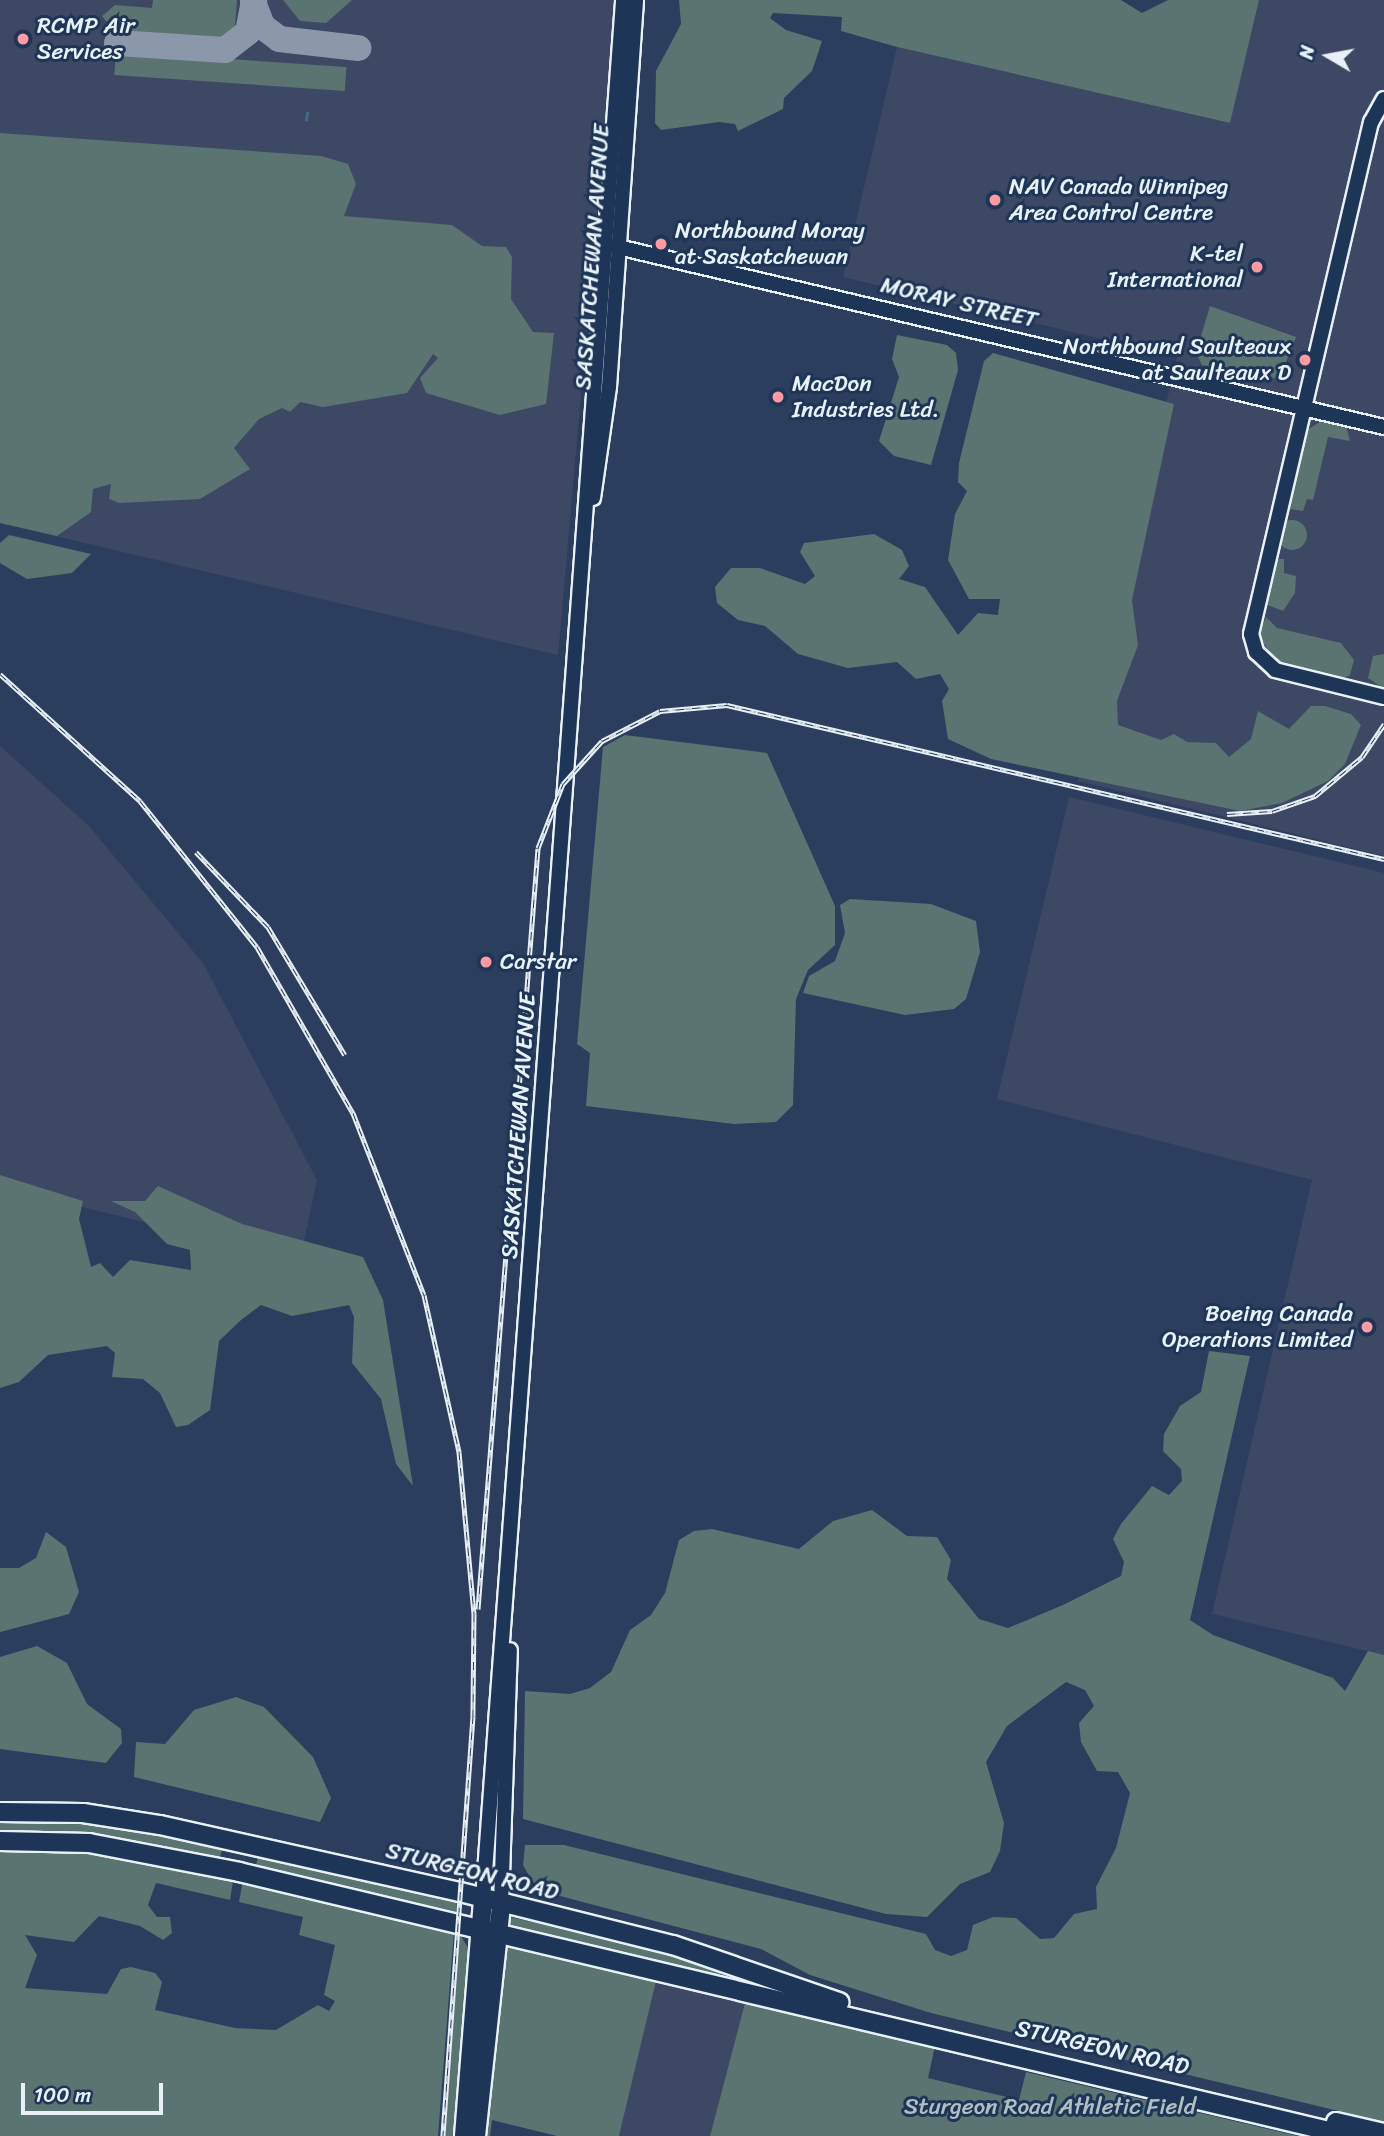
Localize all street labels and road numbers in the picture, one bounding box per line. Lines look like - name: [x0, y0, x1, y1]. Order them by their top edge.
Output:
- street label: SASKATCHEWAN AVENUE: [570, 123, 616, 391]
- street label: MORAY STREET: [878, 272, 1040, 334]
- street label: SASKATCHEWAN AVENUE: [496, 992, 542, 1260]
- street label: STURGEON ROAD: [383, 1837, 561, 1907]
- street label: STURGEON ROAD: [1013, 2015, 1191, 2081]

